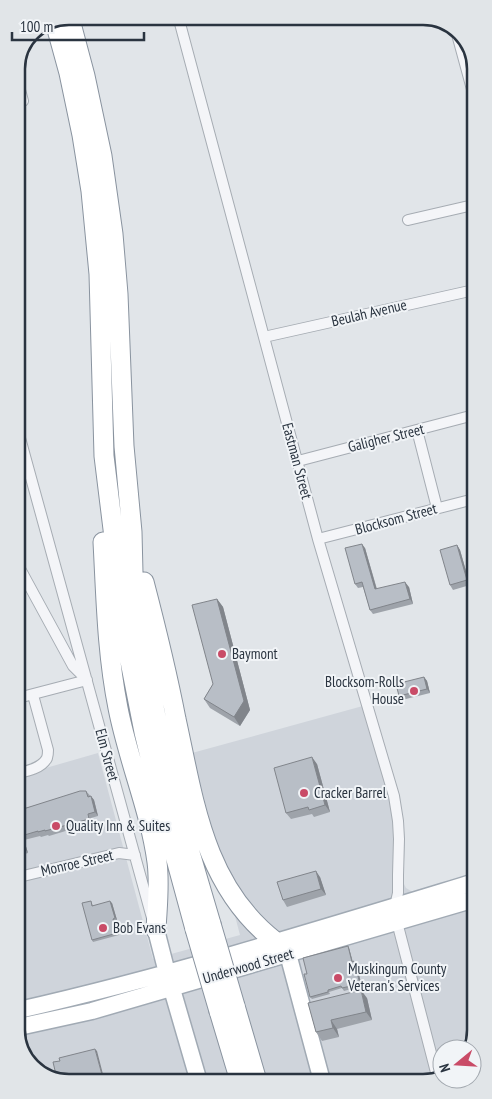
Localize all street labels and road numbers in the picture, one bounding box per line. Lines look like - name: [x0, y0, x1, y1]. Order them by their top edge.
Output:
- street label: Beulah Avenue: [329, 295, 408, 330]
- street label: Galigher Street: [346, 419, 426, 456]
- street label: Eastman Street: [278, 421, 317, 501]
- street label: Blocksom Street: [353, 499, 439, 539]
- street label: Elm Street: [91, 726, 124, 783]
- street label: Monroe Street: [39, 845, 115, 880]
- street label: Underwood Street: [200, 943, 295, 988]

